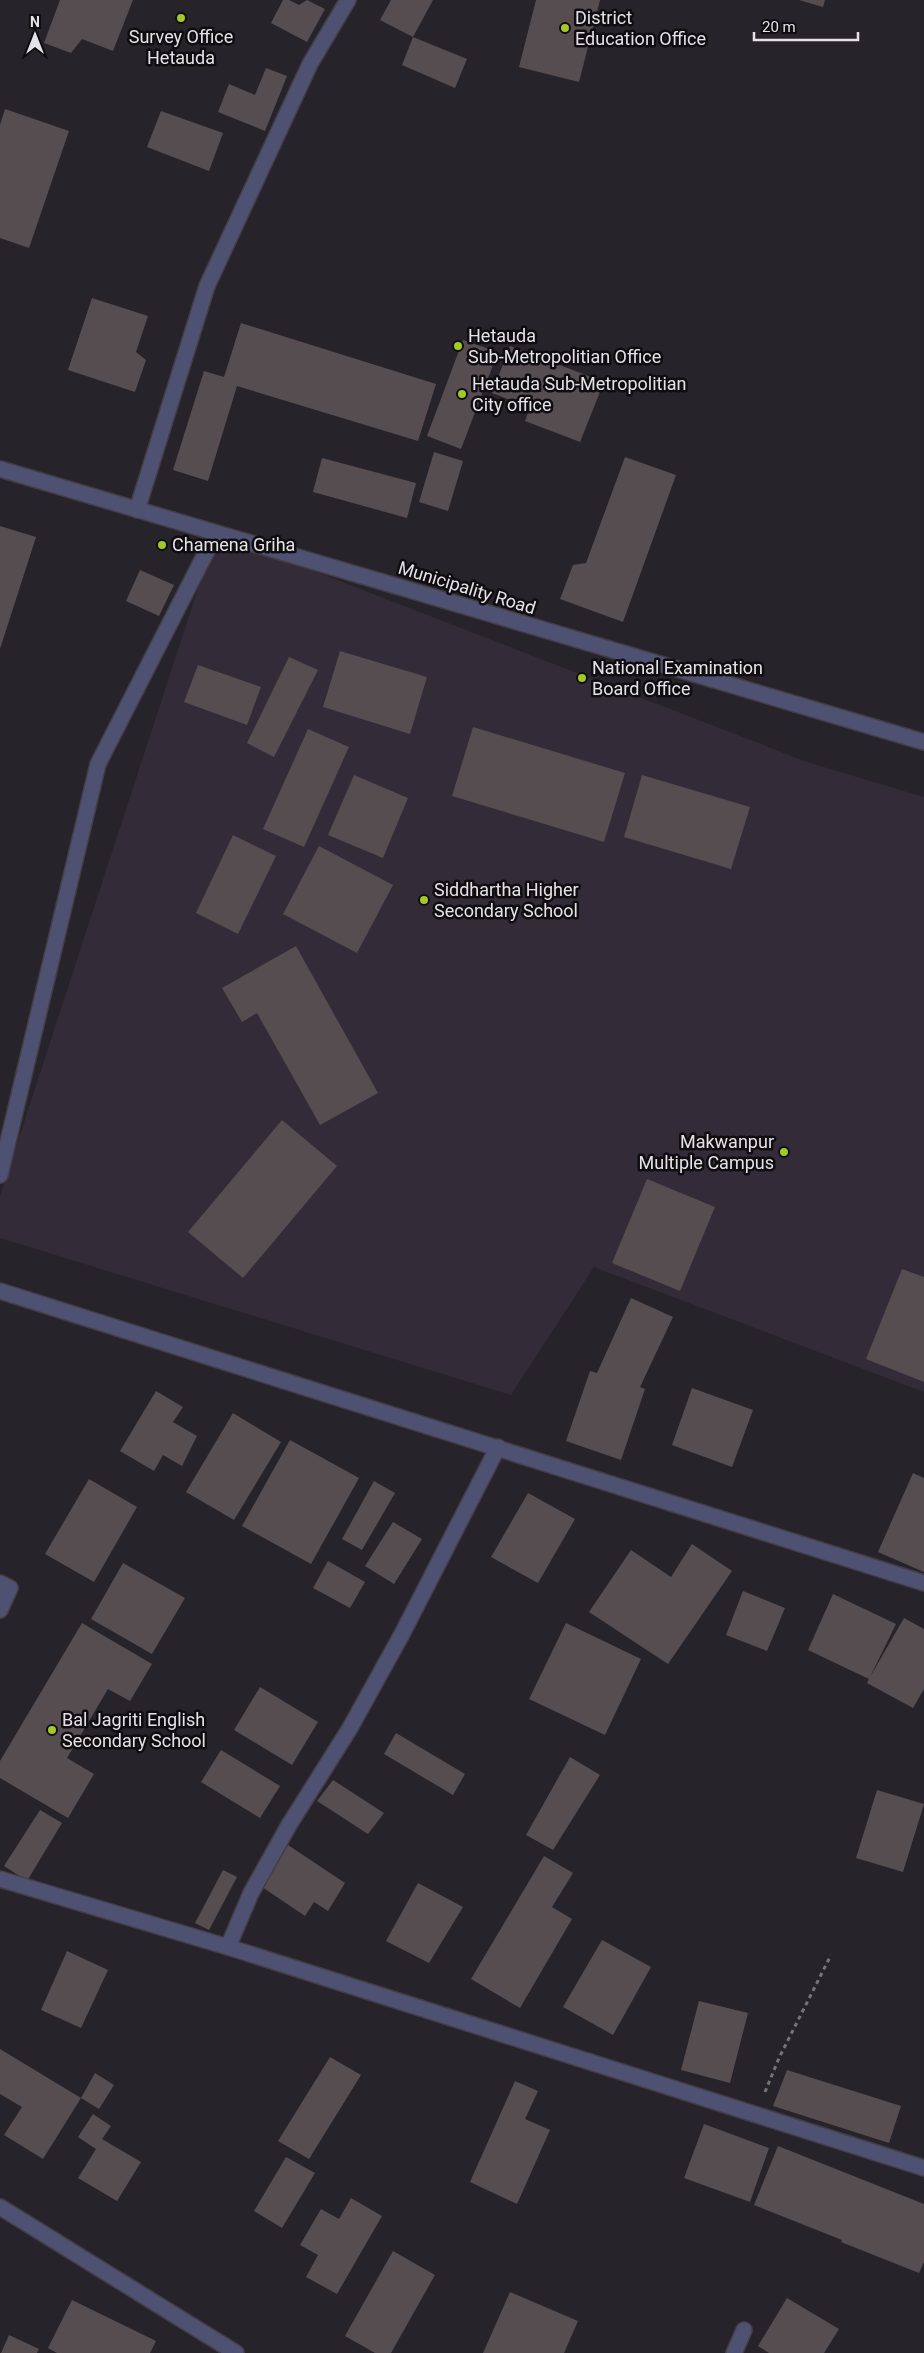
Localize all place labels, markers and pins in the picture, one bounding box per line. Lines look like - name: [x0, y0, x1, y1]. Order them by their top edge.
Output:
- place label: District Education Office: [575, 7, 706, 49]
- marker: Survey Office Hetauda: [175, 12, 187, 24]
- marker: District Education Office: [559, 22, 571, 34]
- place label: Survey Office Hetauda: [129, 26, 233, 68]
- place label: Hetauda Sub-Metropolitian Office: [468, 325, 661, 367]
- marker: Hetauda Sub-Metropolitian Office: [452, 340, 464, 352]
- place label: Hetauda Sub-Metropolitian City office: [472, 373, 687, 415]
- marker: Hetauda Sub-Metropolitian City office: [456, 388, 468, 400]
- place label: Chamena Griha: [172, 534, 295, 555]
- marker: Chamena Griha: [156, 539, 168, 551]
- place label: National Examination Board Office: [592, 657, 763, 699]
- marker: National Examination Board Office: [576, 672, 588, 684]
- place label: Siddhartha Higher Secondary School: [434, 879, 579, 921]
- marker: Siddhartha Higher Secondary School: [418, 894, 430, 906]
- place label: Makwanpur Multiple Campus: [639, 1131, 774, 1173]
- marker: Makwanpur Multiple Campus: [778, 1146, 790, 1158]
- place label: Bal Jagriti English Secondary School: [62, 1709, 206, 1751]
- marker: Bal Jagriti English Secondary School: [46, 1724, 58, 1736]

